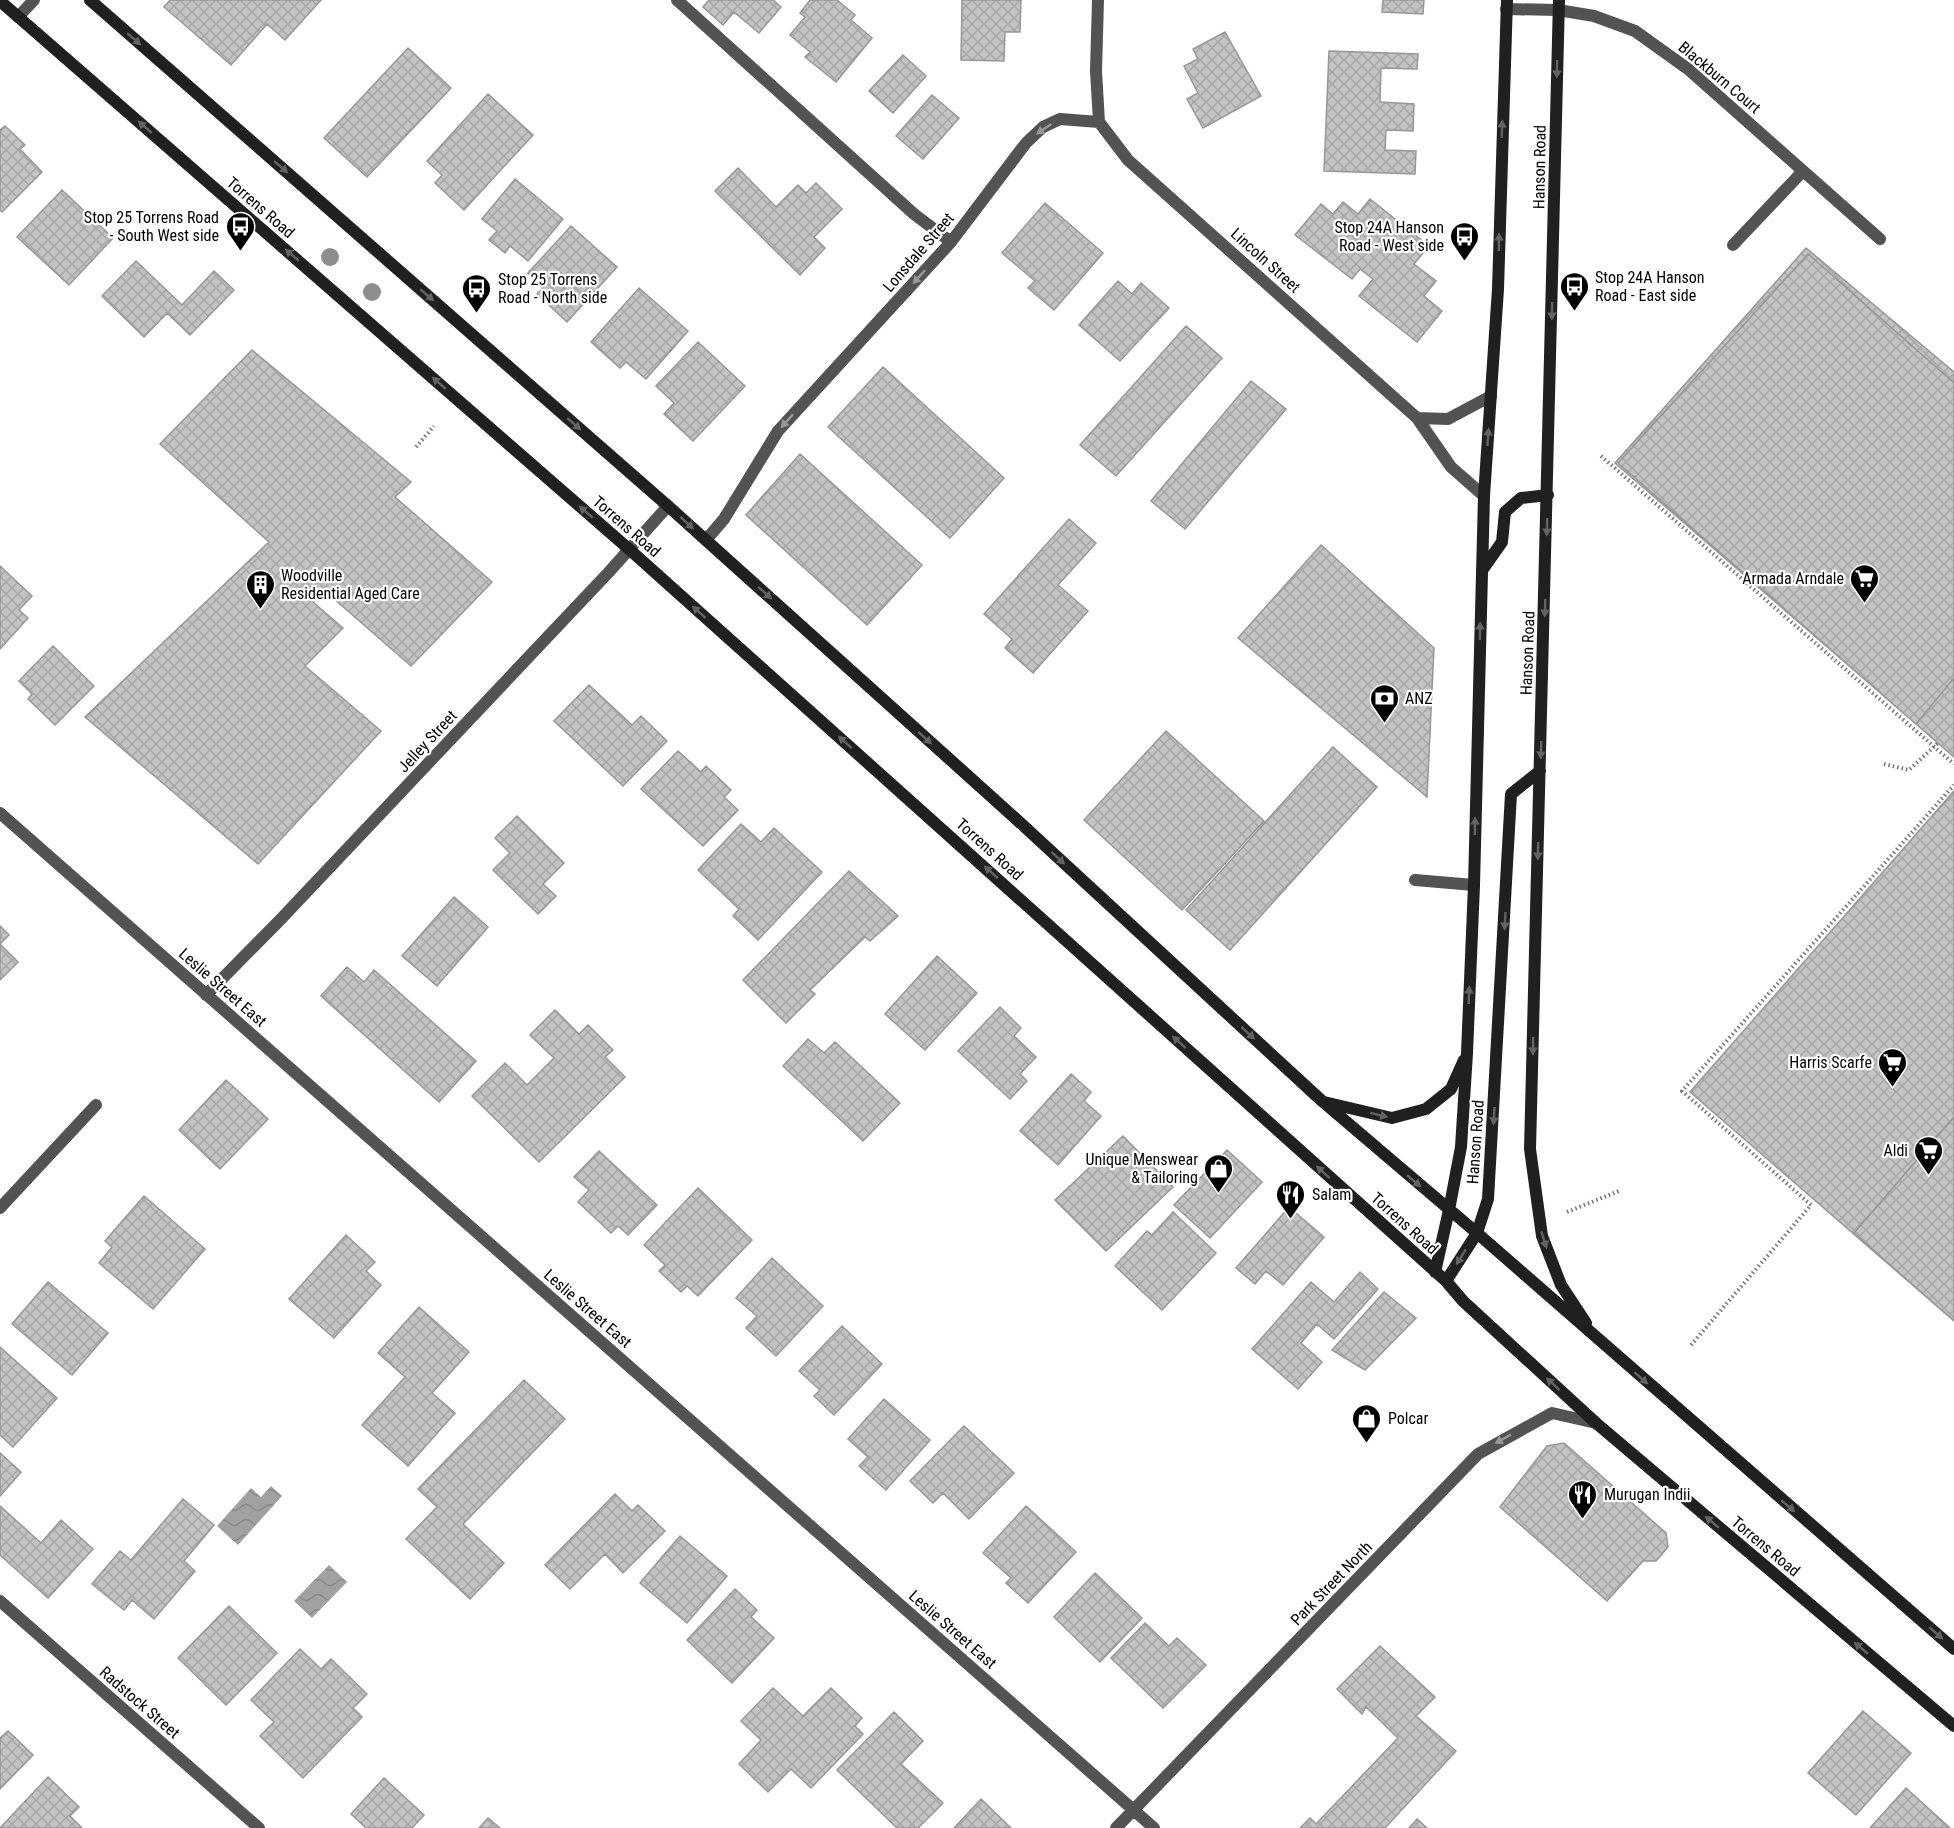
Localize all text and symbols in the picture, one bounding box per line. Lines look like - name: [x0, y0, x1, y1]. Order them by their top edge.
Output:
- one-way arrow: [126, 32, 142, 45]
- street label: Blackburn Court: [1675, 38, 1765, 117]
- one-way arrow: [1553, 59, 1562, 78]
- one-way arrow: [1498, 119, 1507, 138]
- one-way arrow: [137, 120, 152, 134]
- one-way arrow: [1035, 123, 1052, 134]
- street label: Hanson Road: [1529, 125, 1550, 209]
- one-way arrow: [273, 160, 288, 173]
- street label: Torrens Road: [223, 173, 298, 242]
- place label: Stop 25 Torrens Road - South West side: [84, 208, 219, 245]
- street label: Lonsdale Street: [879, 209, 958, 296]
- bus stop icon: Stop 25 Torrens Road - South West side: [224, 210, 256, 252]
- place label: Stop 24A Hanson Road - West side: [1334, 218, 1444, 255]
- bus stop icon: Stop 24A Hanson Road - West side: [1449, 220, 1481, 262]
- street label: Lincoln Street: [1227, 224, 1305, 297]
- one-way arrow: [1494, 232, 1504, 251]
- one-way arrow: [285, 249, 300, 262]
- place label: Stop 24A Hanson Road - East side: [1595, 268, 1705, 305]
- place label: Stop 25 Torrens Road - North side: [498, 270, 607, 307]
- one-way arrow: [912, 270, 926, 285]
- bus stop icon: Stop 24A Hanson Road - East side: [1558, 270, 1590, 312]
- bus stop icon: Stop 25 Torrens Road - North side: [461, 272, 493, 314]
- one-way arrow: [419, 288, 434, 301]
- one-way arrow: [1547, 301, 1557, 320]
- one-way arrow: [432, 377, 447, 390]
- one-way arrow: [780, 414, 794, 429]
- one-way arrow: [566, 417, 581, 430]
- one-way arrow: [1483, 427, 1493, 446]
- street label: Torrens Road: [589, 492, 664, 561]
- one-way arrow: [578, 505, 594, 518]
- one-way arrow: [679, 516, 694, 529]
- one-way arrow: [1542, 517, 1552, 536]
- supermarket icon: Armada Arndale: [1849, 562, 1881, 604]
- place label: Woodville Residential Aged Care: [281, 566, 420, 603]
- building icon: Woodville Residential Aged Care: [244, 568, 276, 610]
- place label: Armada Arndale: [1742, 569, 1844, 588]
- one-way arrow: [757, 586, 772, 599]
- one-way arrow: [1540, 598, 1549, 617]
- one-way arrow: [692, 605, 707, 619]
- street label: Hanson Road: [1517, 611, 1538, 695]
- one-way arrow: [1476, 622, 1485, 641]
- bank icon: ANZ: [1368, 682, 1400, 724]
- place label: ANZ: [1405, 689, 1433, 708]
- street label: Jelley Street: [394, 706, 461, 776]
- one-way arrow: [918, 731, 933, 745]
- one-way arrow: [838, 736, 853, 749]
- one-way arrow: [1536, 740, 1545, 759]
- street label: Torrens Road: [952, 814, 1027, 884]
- one-way arrow: [1471, 817, 1480, 836]
- one-way arrow: [1533, 841, 1543, 860]
- one-way arrow: [1050, 851, 1065, 865]
- one-way arrow: [983, 865, 998, 879]
- one-way arrow: [1500, 911, 1509, 930]
- street label: Leslie Street East: [175, 944, 271, 1031]
- one-way arrow: [1465, 985, 1474, 1004]
- one-way arrow: [1240, 1026, 1255, 1040]
- one-way arrow: [1172, 1036, 1187, 1049]
- one-way arrow: [1528, 1036, 1538, 1055]
- supermarket icon: Harris Scarfe: [1877, 1046, 1909, 1088]
- place label: Harris Scarfe: [1789, 1053, 1872, 1072]
- street label: Hanson Road: [1463, 1099, 1488, 1185]
- one-way arrow: [1489, 1106, 1499, 1125]
- one-way arrow: [1370, 1111, 1388, 1121]
- supermarket icon: Aldi: [1913, 1134, 1945, 1176]
- place label: Aldi: [1883, 1141, 1908, 1160]
- place label: Unique Menswear & Tailoring: [1086, 1150, 1198, 1187]
- shop icon: Unique Menswear & Tailoring: [1203, 1152, 1235, 1194]
- one-way arrow: [1316, 1165, 1331, 1179]
- one-way arrow: [1406, 1174, 1422, 1187]
- restaurant icon: Salam: [1275, 1178, 1307, 1220]
- place label: Salam: [1312, 1185, 1351, 1204]
- street label: Torrens Road: [1367, 1188, 1442, 1258]
- one-way arrow: [1540, 1231, 1549, 1249]
- one-way arrow: [1456, 1249, 1467, 1265]
- street label: Leslie Street East: [540, 1265, 636, 1352]
- one-way arrow: [1633, 1371, 1648, 1384]
- one-way arrow: [1545, 1377, 1560, 1391]
- shop icon: Polcar: [1351, 1402, 1383, 1444]
- place label: Polcar: [1388, 1409, 1429, 1428]
- one-way arrow: [1494, 1434, 1511, 1444]
- restaurant icon: Murugan Indii: [1567, 1478, 1599, 1520]
- place label: Murugan Indii: [1604, 1485, 1690, 1504]
- one-way arrow: [1781, 1499, 1796, 1513]
- street label: Torrens Road: [1728, 1512, 1804, 1581]
- one-way arrow: [1705, 1516, 1720, 1529]
- street label: Park Street North: [1287, 1538, 1376, 1629]
- street label: Leslie Street East: [905, 1586, 1001, 1673]
- one-way arrow: [1928, 1627, 1944, 1640]
- one-way arrow: [1854, 1642, 1869, 1655]
- street label: Radstock Street: [96, 1662, 184, 1742]

